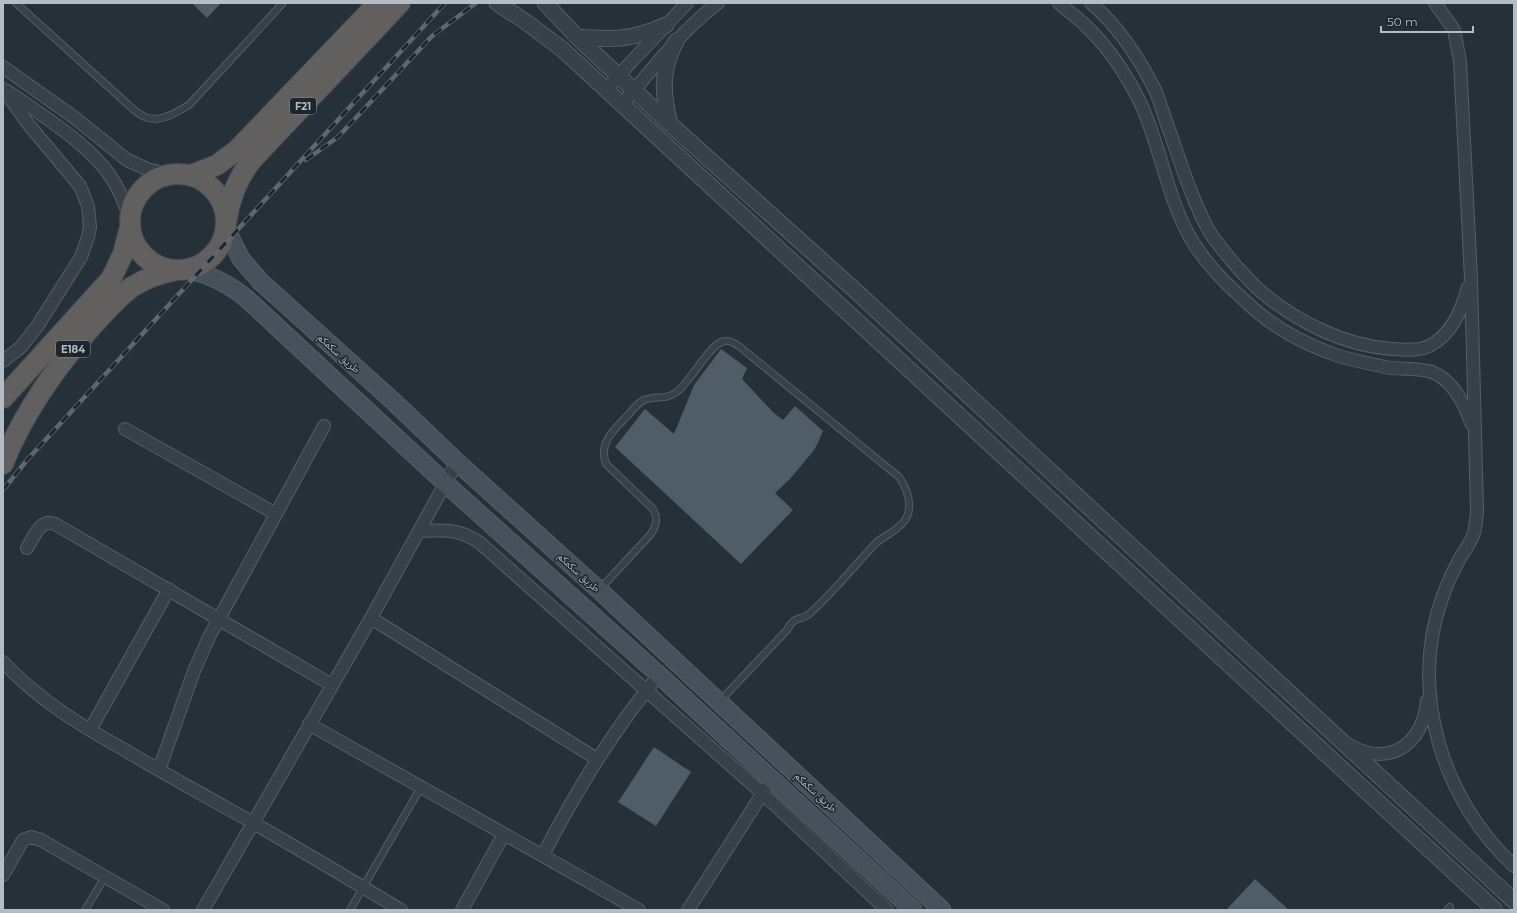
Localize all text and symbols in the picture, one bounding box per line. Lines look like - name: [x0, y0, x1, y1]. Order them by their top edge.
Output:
- scale bar: [1381, 8, 1473, 34]
- text: 50 m: [1387, 14, 1418, 29]
- road number: F21: [290, 98, 316, 114]
- street label: طريق سكمكم: [314, 330, 363, 377]
- road number: E184: [56, 341, 90, 357]
- street label: طريق سكمكم: [554, 549, 603, 596]
- street label: طريق سكمكم: [791, 769, 840, 816]

